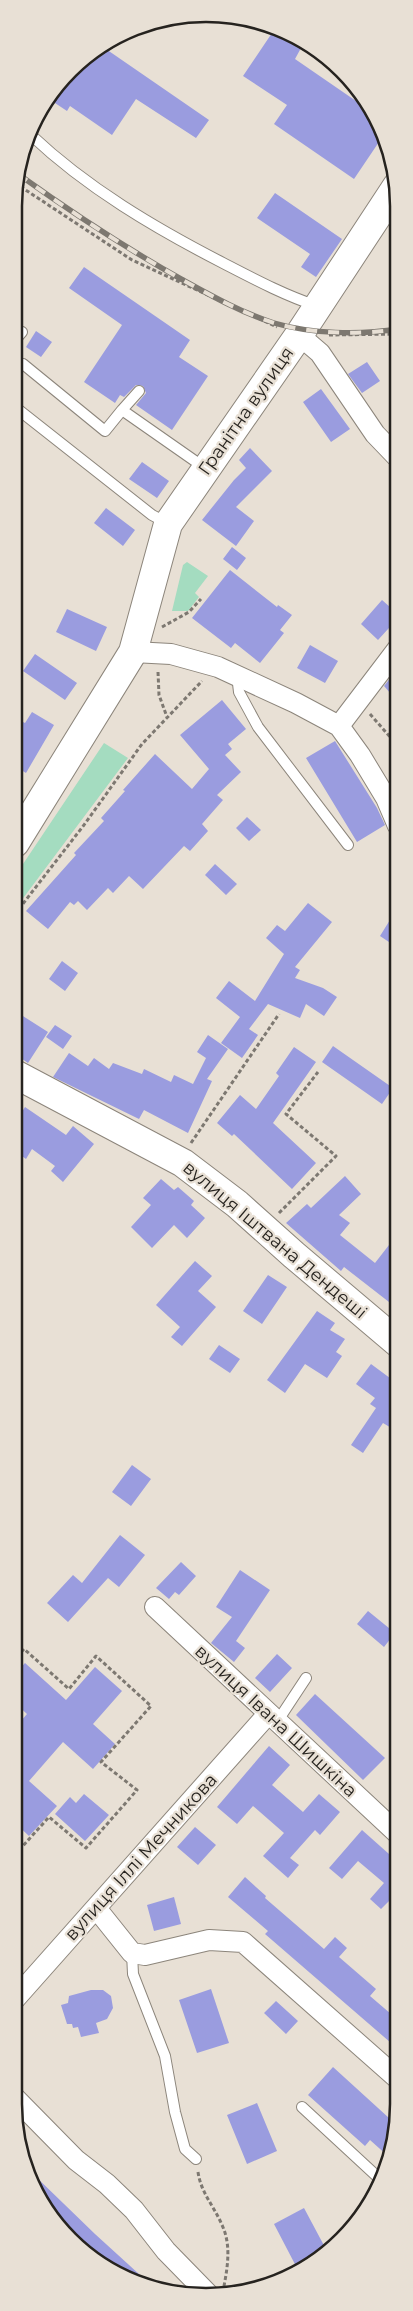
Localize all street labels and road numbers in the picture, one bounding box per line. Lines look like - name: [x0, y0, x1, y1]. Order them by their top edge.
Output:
- street label: Гранітна вулиця: [194, 343, 298, 479]
- street label: вулиця Іштвана Дендеші: [178, 1156, 372, 1324]
- street label: вулиця Івана Шишкіна: [190, 1640, 362, 1802]
- street label: вулиця Іллі Мечникова: [60, 1769, 222, 1945]

